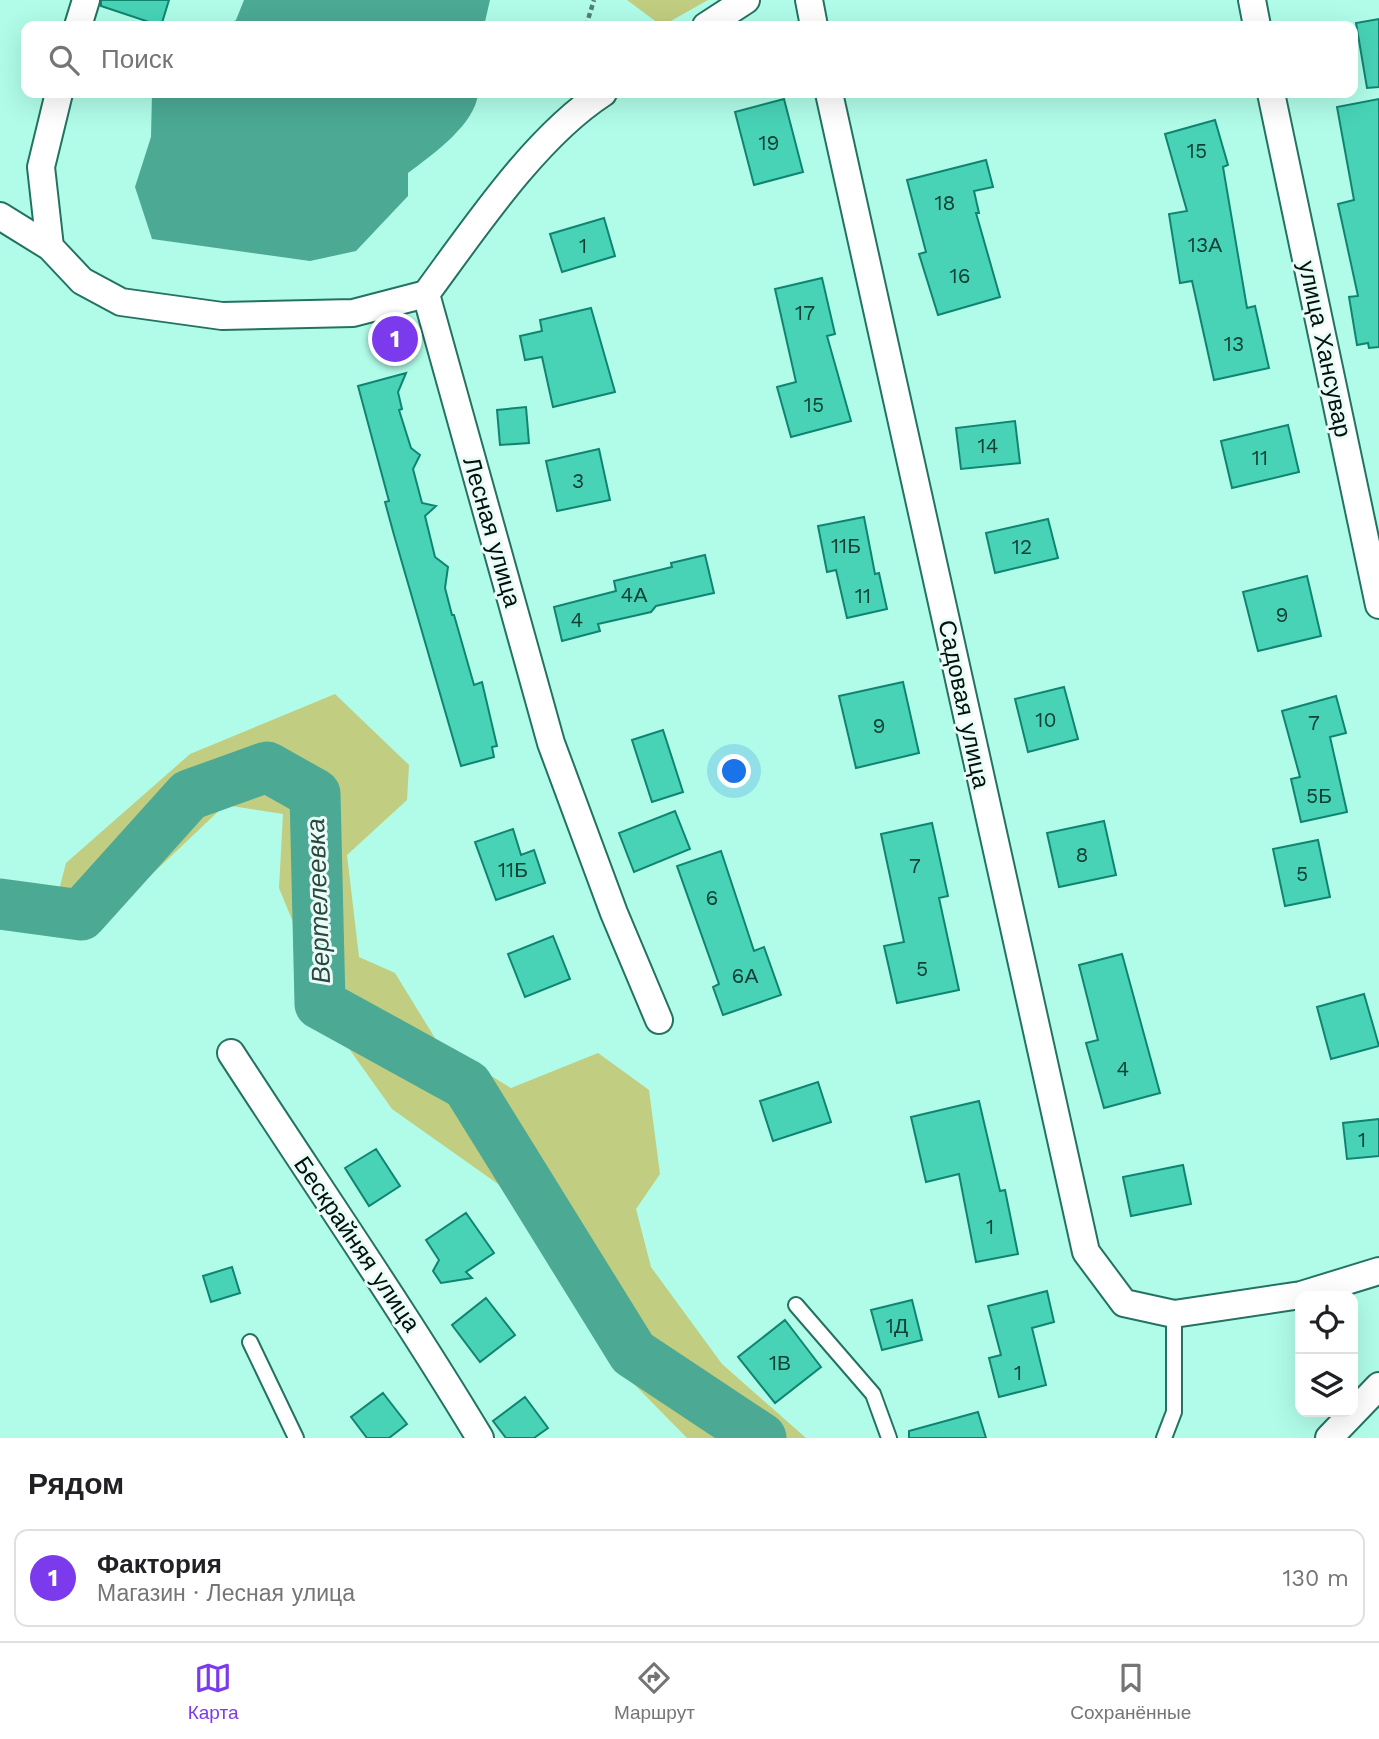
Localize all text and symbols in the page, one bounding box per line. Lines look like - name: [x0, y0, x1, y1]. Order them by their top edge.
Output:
- search box: [21, 21, 1358, 98]
- icon: search: [45, 41, 83, 79]
- text: Поиск: [101, 44, 173, 74]
- house number: 19: [758, 130, 780, 155]
- house number: 15: [1187, 138, 1207, 163]
- house number: 18: [934, 190, 956, 215]
- house number: 13А: [1188, 232, 1222, 257]
- house number: 1: [579, 233, 587, 258]
- street label: улица Хансувар: [1293, 258, 1357, 440]
- house number: 16: [950, 263, 970, 288]
- house number: 17: [795, 300, 815, 325]
- pin: 1: [372, 313, 418, 365]
- house number: 13: [1224, 331, 1244, 356]
- house number: 15: [804, 392, 824, 417]
- house number: 14: [977, 433, 999, 458]
- house number: 11: [1252, 445, 1268, 470]
- street label: Лесная улица: [457, 454, 527, 611]
- house number: 3: [572, 468, 584, 493]
- house number: 11Б: [831, 533, 861, 558]
- house number: 12: [1012, 534, 1032, 559]
- house number: 4А: [621, 582, 647, 607]
- house number: 11: [855, 583, 871, 608]
- house number: 9: [1276, 602, 1288, 627]
- house number: 4: [571, 607, 583, 632]
- street label: Садовая улица: [932, 617, 996, 791]
- house number: 10: [1035, 707, 1057, 732]
- house number: 7: [1308, 710, 1320, 735]
- house number: 9: [873, 713, 885, 738]
- your location: [717, 754, 751, 788]
- house number: 5Б: [1306, 783, 1332, 808]
- water label: Вертелеевка: [300, 818, 336, 984]
- house number: 8: [1076, 842, 1088, 867]
- house number: 7: [909, 853, 921, 878]
- house number: 11Б: [498, 857, 528, 882]
- house number: 5: [1296, 861, 1308, 886]
- house number: 6: [706, 885, 718, 910]
- house number: 5: [916, 956, 928, 981]
- house number: 6А: [732, 963, 758, 988]
- house number: 4: [1117, 1056, 1129, 1081]
- house number: 1: [1358, 1127, 1366, 1152]
- street label: Бескрайняя улица: [288, 1151, 426, 1337]
- house number: 1: [986, 1214, 994, 1239]
- map controls: [1295, 1291, 1358, 1417]
- button: locate: [1295, 1291, 1358, 1354]
- house number: 1Д: [886, 1313, 908, 1338]
- house number: 1В: [769, 1350, 791, 1375]
- button: layers: [1295, 1354, 1358, 1417]
- house number: 1: [1014, 1360, 1022, 1385]
- text: Рядом: [28, 1466, 124, 1501]
- text: Фактория: [97, 1549, 222, 1579]
- text: 1: [48, 1565, 58, 1592]
- text: 130 m: [1283, 1565, 1349, 1592]
- text: Магазин · Лесная улица: [97, 1580, 355, 1607]
- tab: Карта: [188, 1659, 239, 1724]
- tab: Маршрут: [614, 1659, 695, 1724]
- tab: Сохранённые: [1070, 1659, 1191, 1724]

